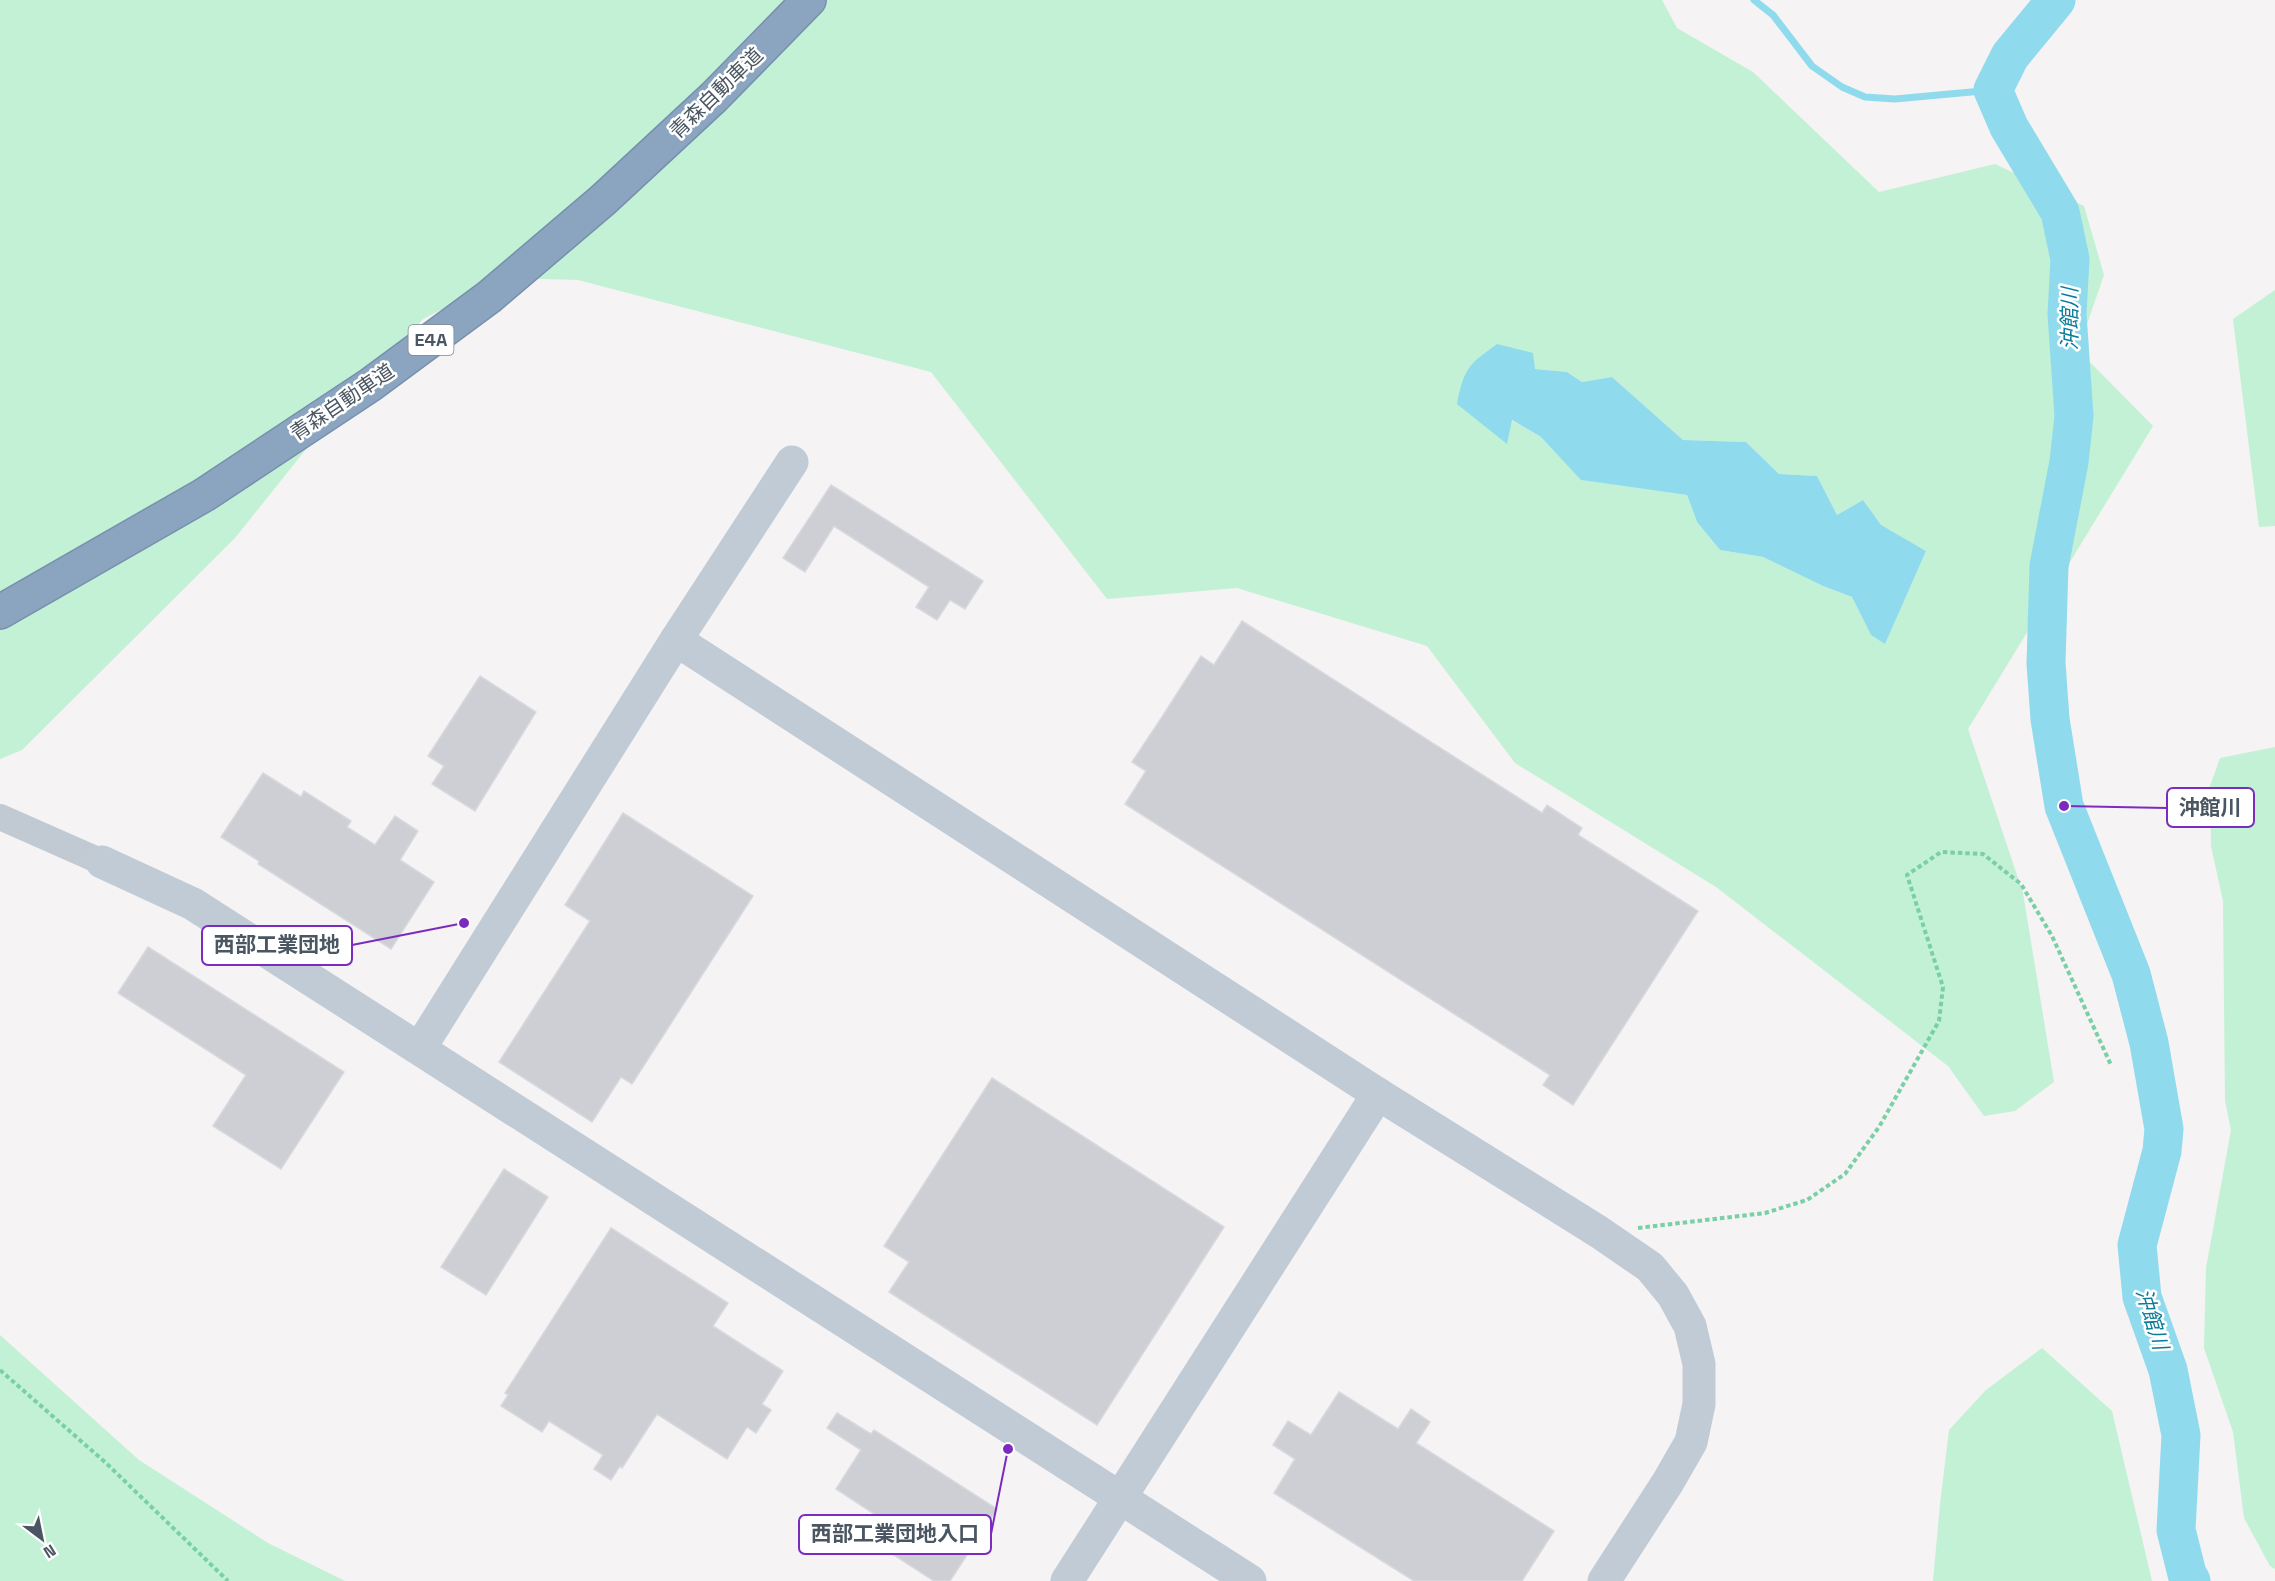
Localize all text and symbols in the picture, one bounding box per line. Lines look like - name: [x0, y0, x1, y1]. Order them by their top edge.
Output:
- street label: 青森自動車道: [664, 42, 768, 144]
- water label: 沖館川: [2056, 286, 2083, 351]
- road number: E4A: [408, 325, 454, 355]
- street label: 青森自動車道: [285, 358, 399, 446]
- callout: 沖館川: [2167, 788, 2254, 827]
- text: 沖館川: [2179, 794, 2242, 821]
- callout: 西部工業団地: [202, 926, 352, 965]
- text: 西部工業団地: [214, 931, 340, 958]
- water label: 沖館川: [2130, 1285, 2175, 1355]
- north arrow: [12, 1509, 72, 1569]
- callout: 西部工業団地入口: [799, 1515, 991, 1554]
- text: 西部工業団地入口: [811, 1520, 979, 1547]
- text: N: [40, 1540, 60, 1563]

